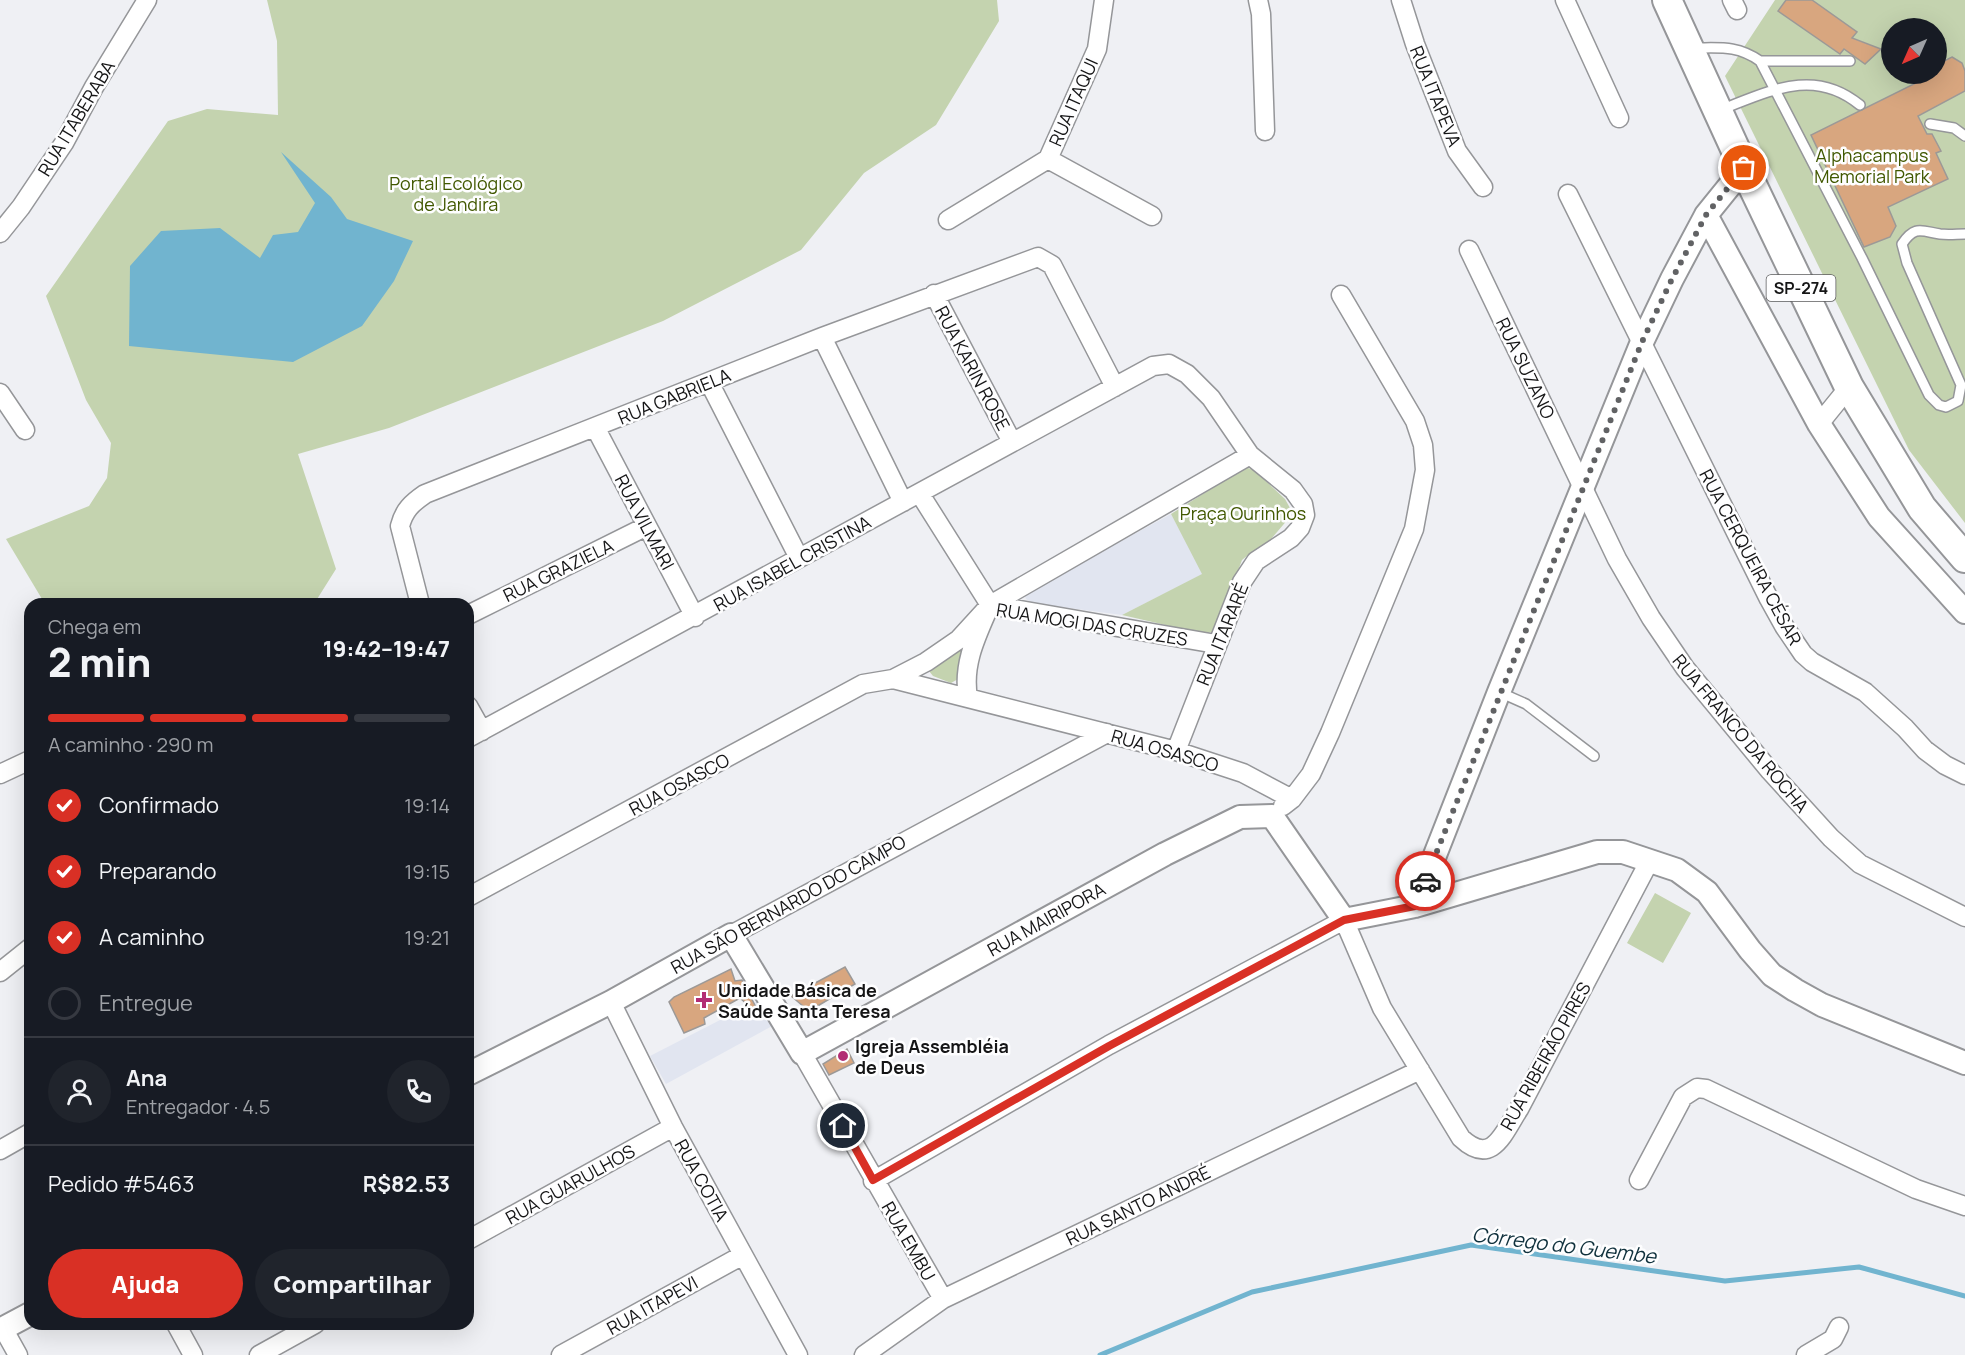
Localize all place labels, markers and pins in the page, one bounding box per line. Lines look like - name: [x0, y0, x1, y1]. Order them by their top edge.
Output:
- pin: [1718, 142, 1769, 193]
- place label: Unidade Básica de Saúde Santa Teresa: [718, 978, 891, 1023]
- marker: Unidade Básica de Saúde Santa Teresa: [695, 991, 713, 1009]
- place label: Igreja Assembléia de Deus: [855, 1034, 1009, 1079]
- marker: Igreja Assembléia de Deus: [836, 1049, 850, 1063]
- pin: [817, 1100, 868, 1151]

